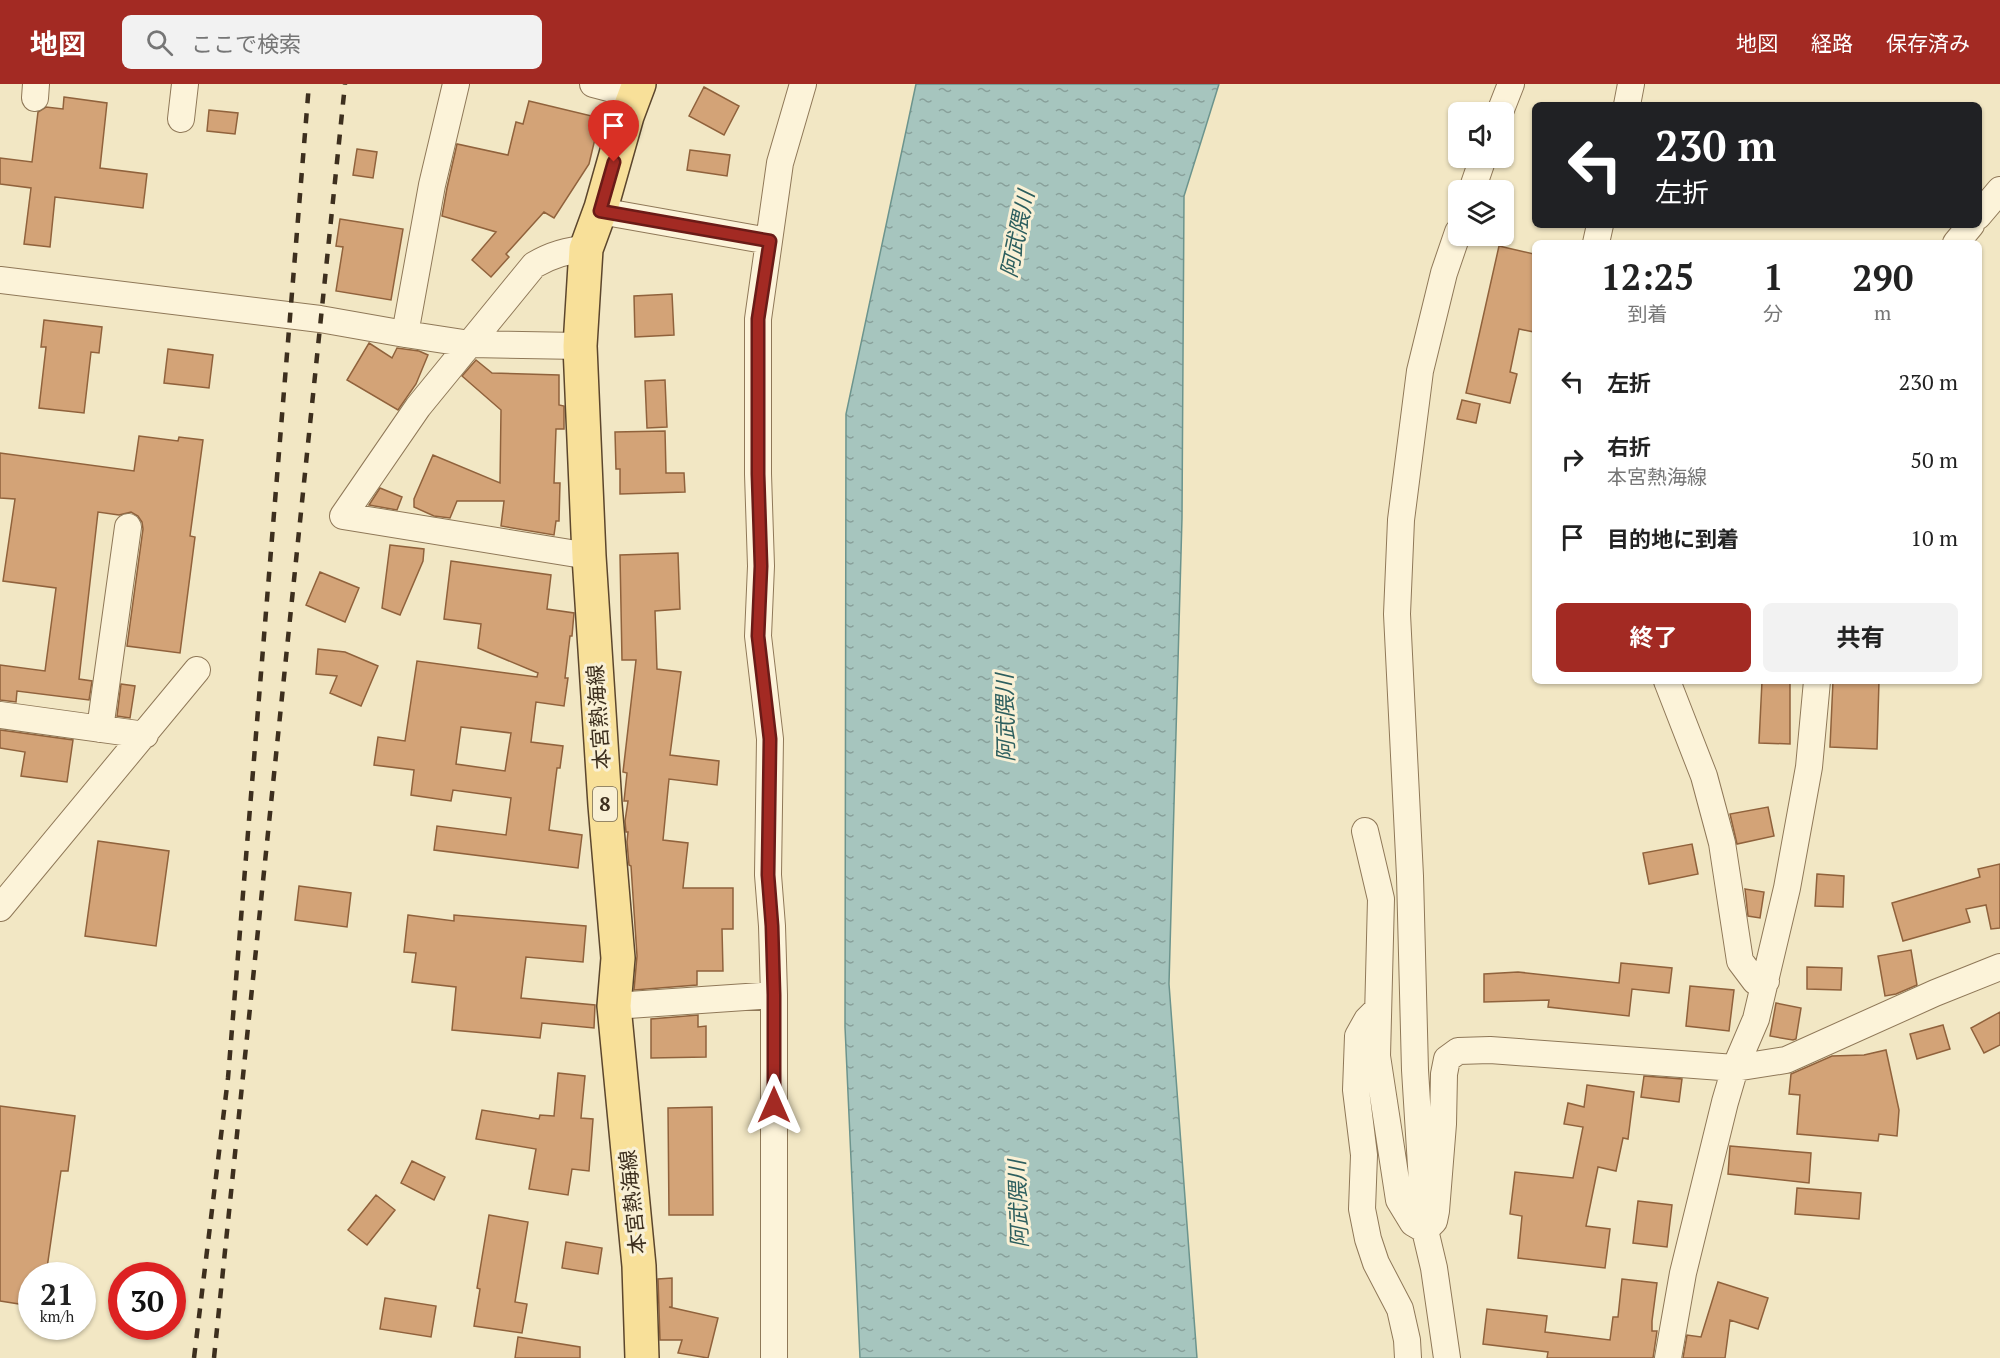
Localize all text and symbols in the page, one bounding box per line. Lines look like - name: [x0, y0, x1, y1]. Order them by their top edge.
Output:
- search box: [122, 15, 542, 69]
- text: 地図: [30, 25, 86, 62]
- icon: search: [143, 26, 176, 59]
- text: ここで検索: [191, 29, 301, 58]
- text: 地図: [1736, 29, 1778, 57]
- text: 経路: [1811, 29, 1853, 57]
- text: 保存済み: [1886, 29, 1970, 57]
- pin: [588, 100, 639, 162]
- map controls: [1448, 102, 1514, 246]
- button: sound: [1448, 102, 1514, 168]
- icon: arrive: [597, 109, 630, 142]
- text: 230 m: [1655, 117, 1776, 173]
- icon: left: [1556, 126, 1634, 204]
- text: 左折: [1655, 174, 1709, 210]
- button: layers: [1448, 180, 1514, 246]
- water label: 阿武隈川: [993, 186, 1040, 280]
- text: 12:25: [1601, 253, 1694, 300]
- text: 1: [1763, 253, 1784, 300]
- text: 290: [1852, 254, 1913, 301]
- text: m: [1874, 299, 1891, 326]
- text: 到着: [1628, 300, 1668, 327]
- text: 分: [1763, 300, 1783, 327]
- icon: left: [1556, 365, 1589, 398]
- text: 230 m: [1898, 367, 1958, 396]
- text: 左折: [1607, 368, 1651, 397]
- text: 右折: [1607, 432, 1651, 461]
- icon: right: [1556, 443, 1589, 476]
- text: 50 m: [1910, 445, 1958, 474]
- text: 本宮熱海線: [1607, 463, 1707, 490]
- icon: arrive: [1556, 521, 1589, 554]
- text: 10 m: [1910, 523, 1958, 552]
- text: 目的地に到着: [1607, 524, 1739, 553]
- button: 終了: [1556, 603, 1751, 672]
- button: 共有: [1763, 603, 1958, 672]
- street label: 本宮熱海線: [580, 664, 616, 770]
- water label: 阿武隈川: [989, 672, 1020, 762]
- road number: 8: [593, 787, 617, 821]
- position arrow: [742, 1073, 806, 1137]
- street label: 本宮熱海線: [613, 1148, 651, 1256]
- water label: 阿武隈川: [1001, 1158, 1034, 1249]
- speed limit sign: 30: [108, 1262, 186, 1340]
- text: 21: [40, 1274, 74, 1314]
- text: km/h: [40, 1306, 74, 1326]

